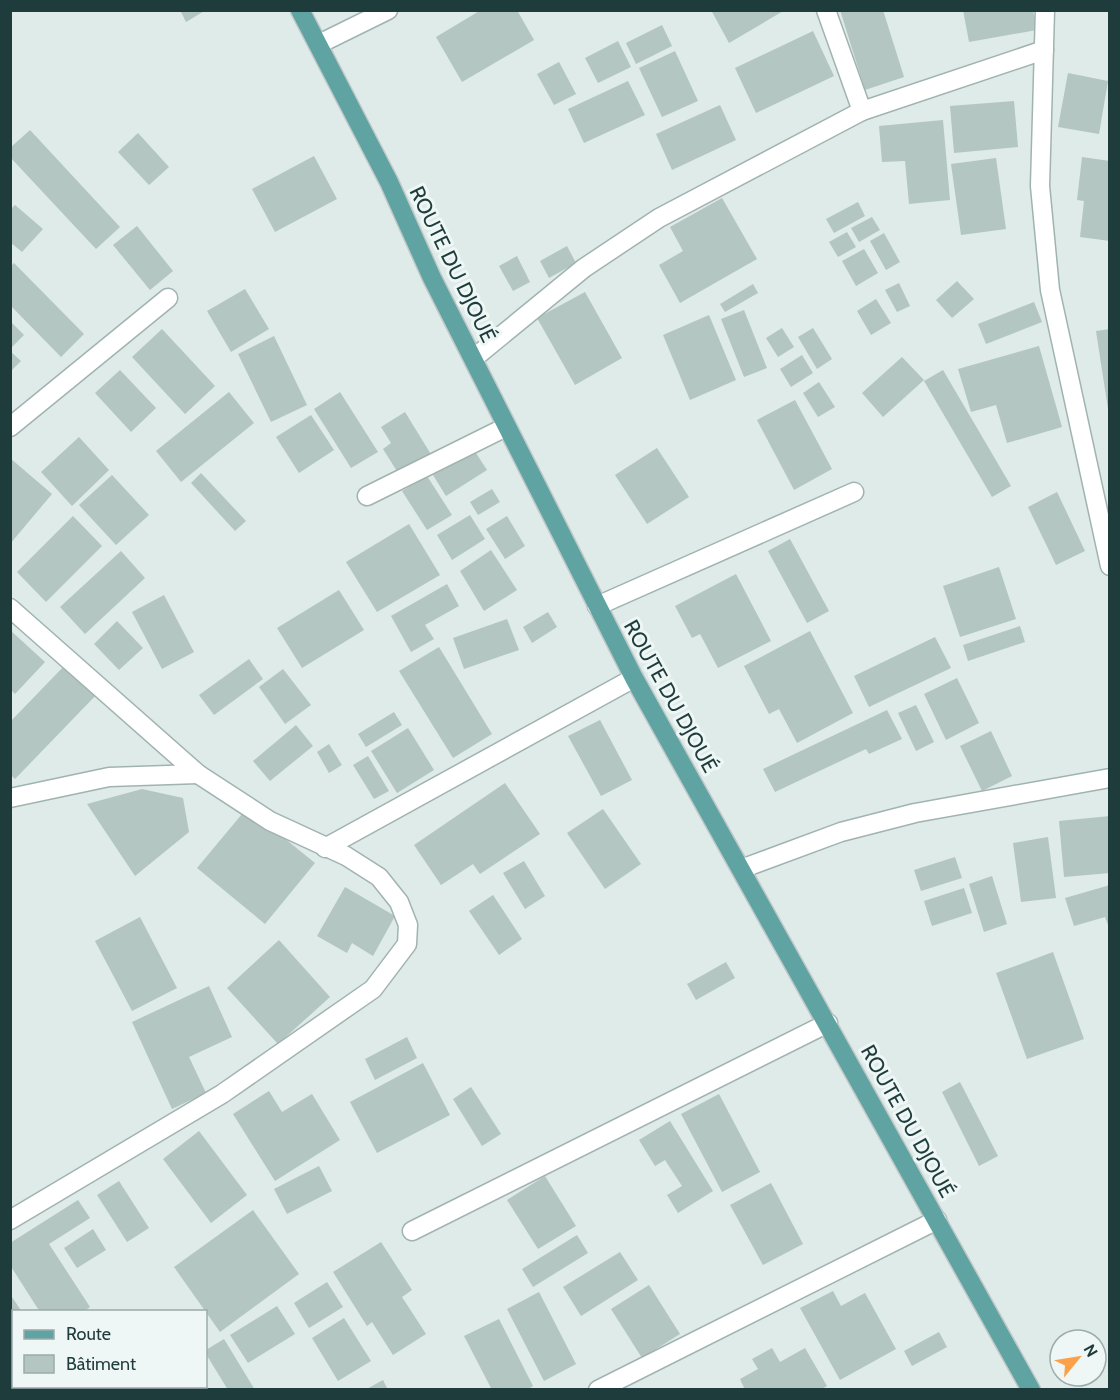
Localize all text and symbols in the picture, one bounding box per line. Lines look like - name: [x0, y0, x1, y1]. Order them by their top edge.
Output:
- street label: ROUTE DU DJOUÉ: [404, 182, 502, 346]
- street label: ROUTE DU DJOUÉ: [619, 615, 723, 777]
- street label: ROUTE DU DJOUÉ: [856, 1040, 960, 1202]
- legend: [12, 1310, 207, 1388]
- text: Route: [66, 1323, 111, 1345]
- north arrow: [1048, 1328, 1108, 1388]
- text: N: [1080, 1341, 1102, 1360]
- text: Bâtiment: [66, 1353, 136, 1375]

